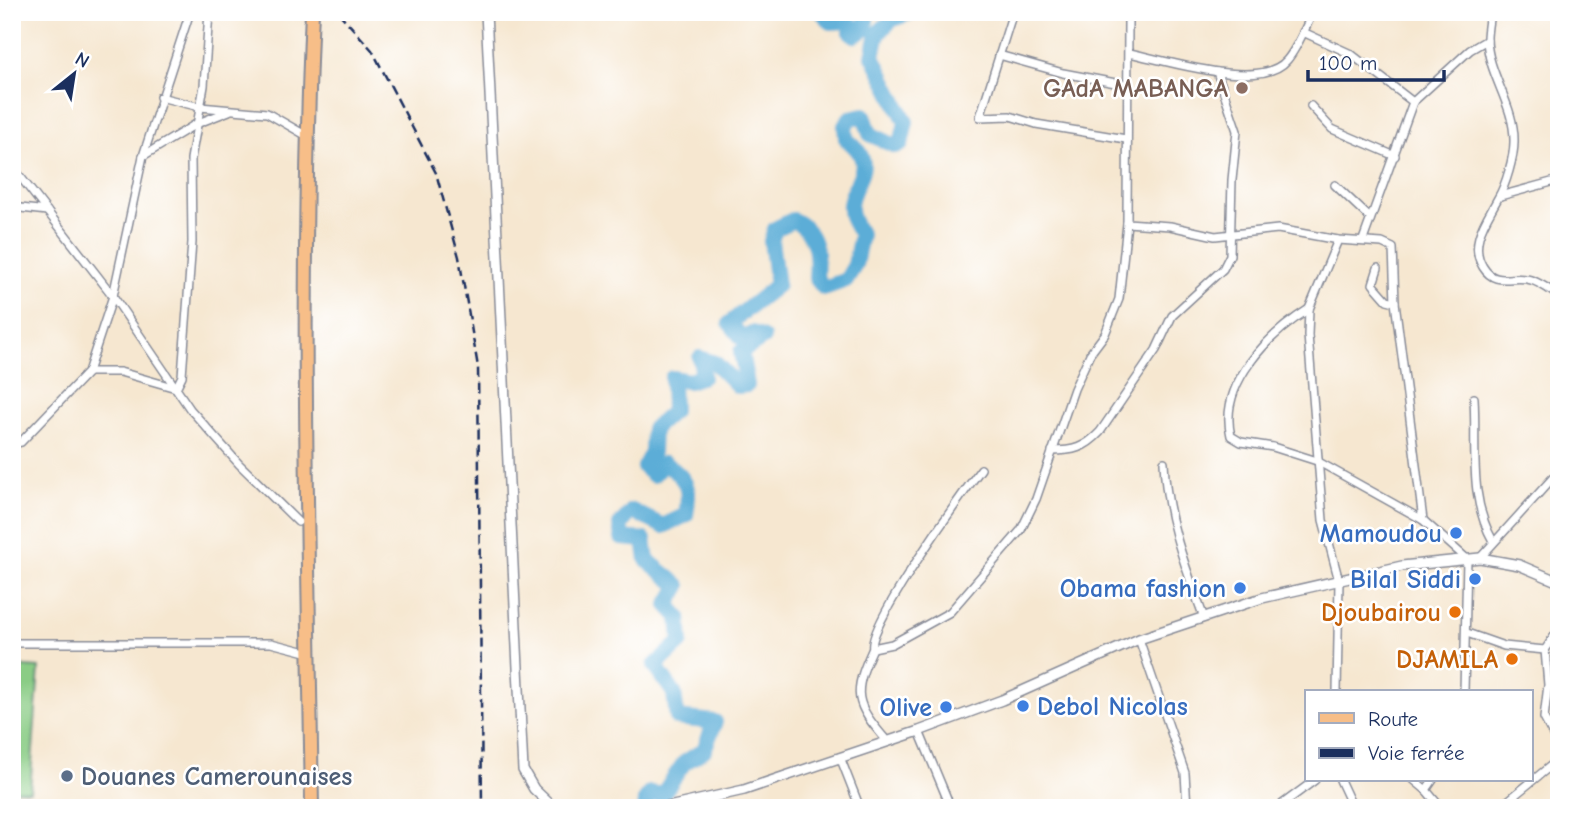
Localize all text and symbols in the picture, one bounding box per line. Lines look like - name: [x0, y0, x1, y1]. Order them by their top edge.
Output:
- north arrow: [38, 38, 108, 108]
- scale bar: [1308, 38, 1445, 82]
- text: N: [71, 48, 93, 73]
- text: 100 m: [1319, 51, 1377, 75]
- place label: GAdA MABANGA: [1043, 74, 1229, 104]
- marker: GAdA MABANGA: [1234, 80, 1250, 96]
- place label: Mamoudou: [1320, 519, 1442, 549]
- marker: Mamoudou: [1448, 525, 1464, 541]
- place label: Bilal Siddi: [1350, 565, 1461, 595]
- marker: Bilal Siddi: [1467, 571, 1483, 587]
- place label: Obama fashion: [1060, 574, 1226, 604]
- marker: Obama fashion: [1232, 580, 1248, 596]
- place label: Djoubairou: [1321, 598, 1441, 628]
- marker: Djoubairou: [1447, 604, 1463, 620]
- place label: DJAMILA: [1396, 645, 1499, 675]
- marker: DJAMILA: [1504, 651, 1520, 667]
- legend: [1305, 690, 1532, 782]
- place label: Debol Nicolas: [1037, 692, 1188, 722]
- place label: Olive: [880, 693, 932, 723]
- marker: Debol Nicolas: [1015, 698, 1031, 714]
- marker: Olive: [938, 699, 954, 715]
- text: Route: [1368, 707, 1418, 731]
- text: Voie ferrée: [1368, 741, 1465, 765]
- place label: Douanes Camerounaises: [81, 762, 352, 792]
- marker: Douanes Camerounaises: [59, 768, 75, 784]

